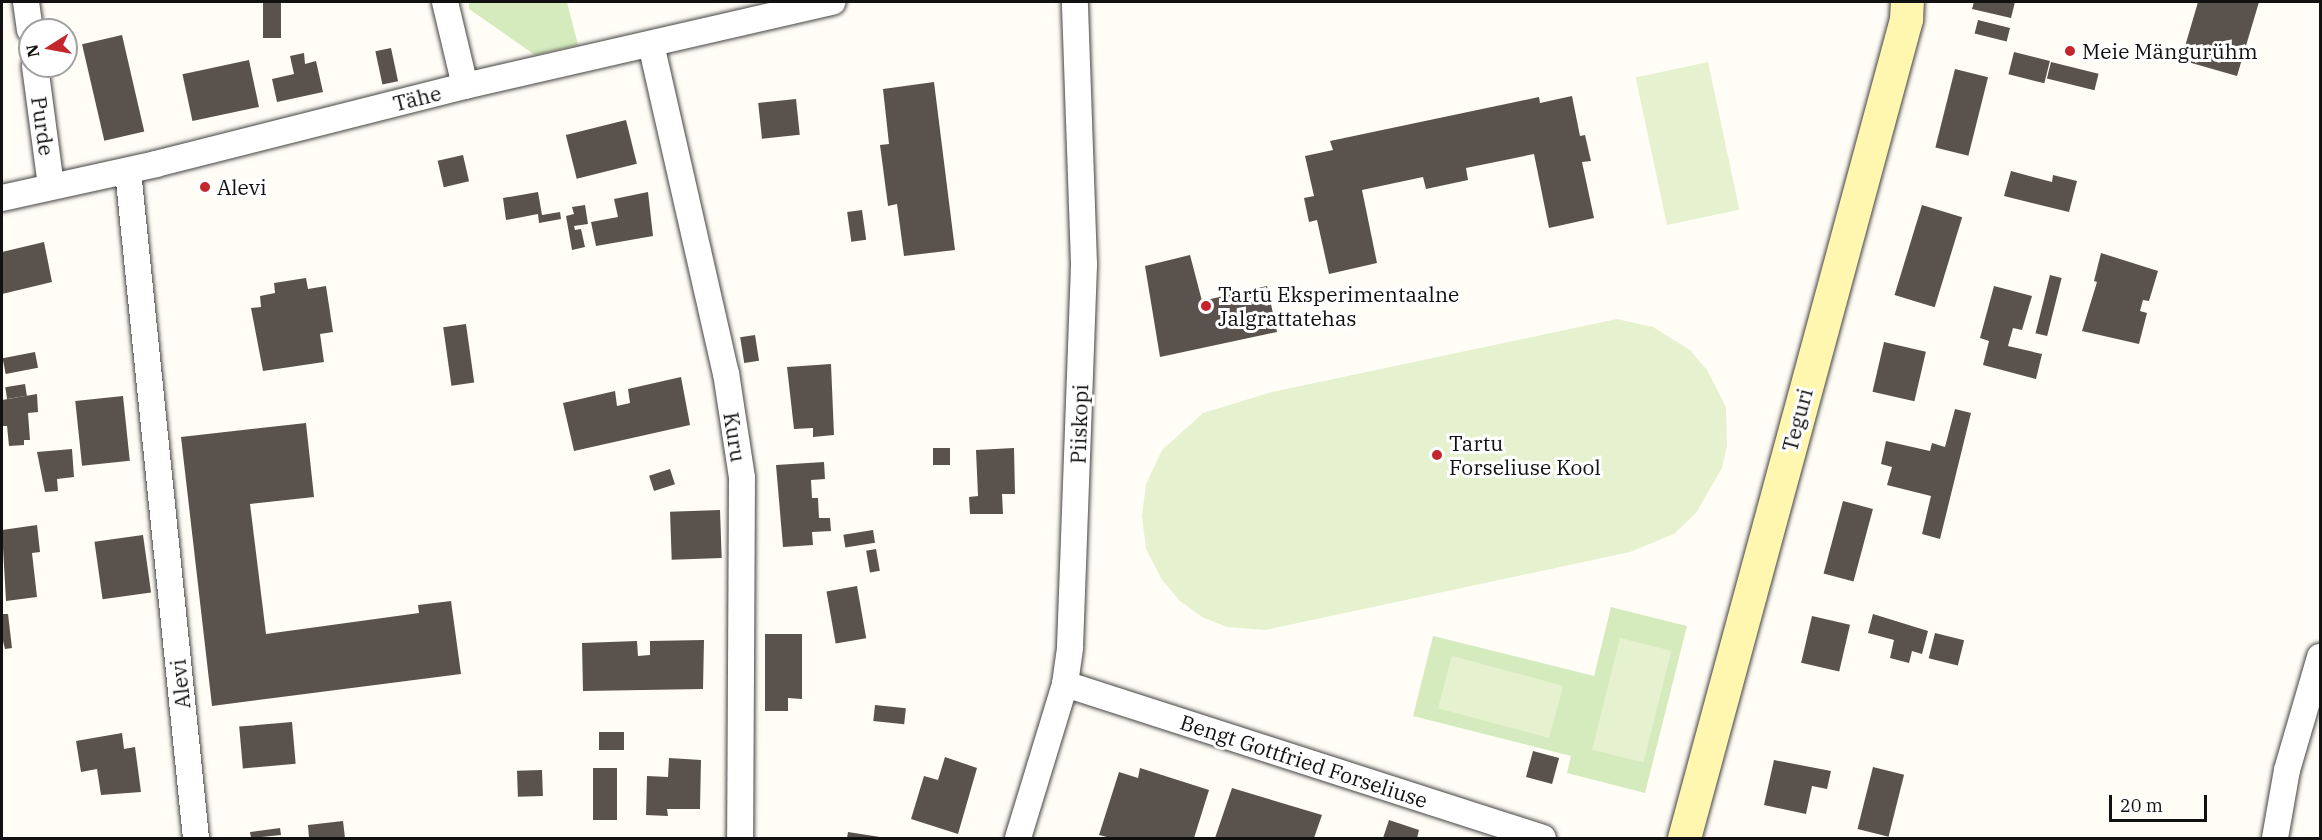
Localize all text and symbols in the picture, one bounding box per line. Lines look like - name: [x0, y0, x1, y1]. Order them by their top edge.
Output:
- north arrow: [18, 18, 78, 78]
- place label: Meie Mängurühm: [2082, 38, 2258, 64]
- text: N: [21, 43, 43, 59]
- marker: Meie Mängurühm: [2063, 44, 2077, 58]
- street label: Tähe: [390, 80, 444, 116]
- street label: Purde: [26, 95, 60, 157]
- place label: Alevi: [217, 174, 267, 200]
- marker: Alevi: [198, 180, 212, 194]
- place label: Tartu Eksperimentaalne Jalgrattatehas: [1218, 281, 1459, 331]
- marker: Tartu Eksperimentaalne Jalgrattatehas: [1199, 299, 1213, 313]
- street label: Piiskopi: [1065, 384, 1093, 464]
- street label: Teguri: [1777, 386, 1817, 454]
- street label: Kuru: [719, 410, 751, 464]
- place label: Tartu Forseliuse Kool: [1449, 430, 1601, 480]
- marker: Tartu Forseliuse Kool: [1430, 448, 1444, 462]
- street label: Alevi: [165, 658, 195, 710]
- street label: Bengt Gottfried Forseliuse: [1177, 709, 1431, 813]
- scale bar: [2112, 783, 2210, 821]
- text: 20 m: [2120, 794, 2163, 817]

